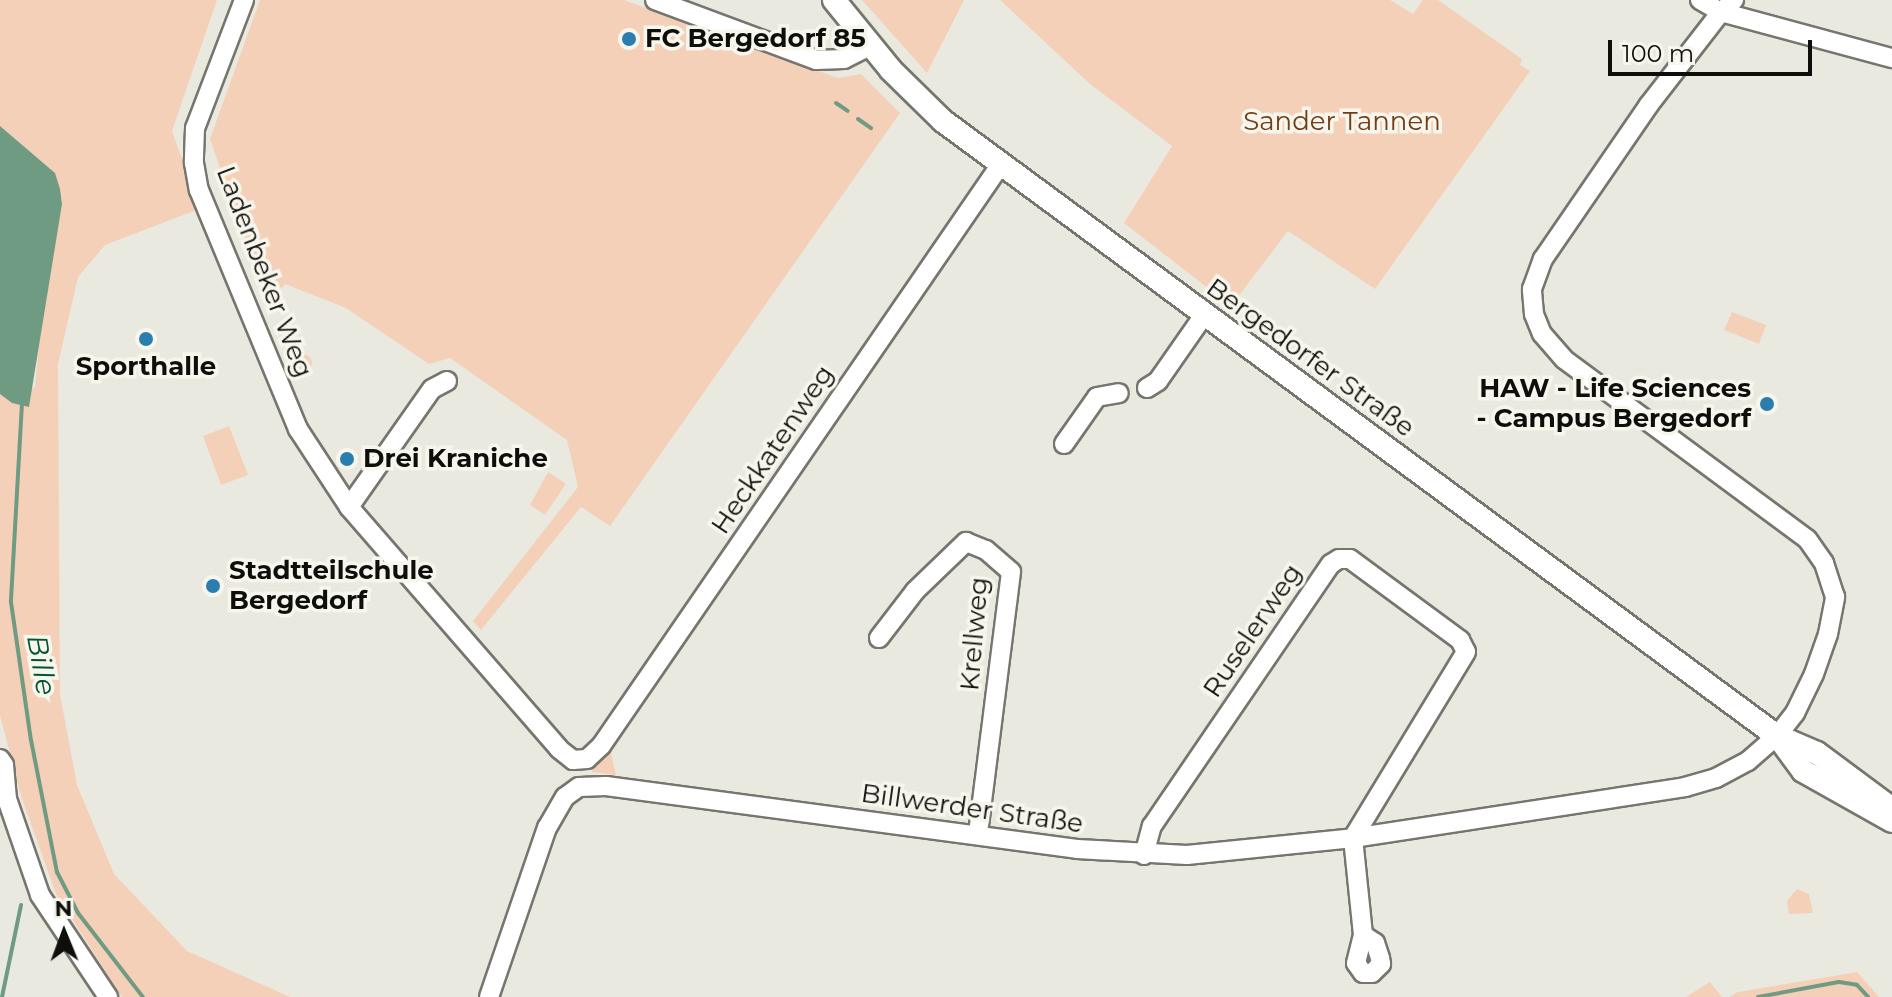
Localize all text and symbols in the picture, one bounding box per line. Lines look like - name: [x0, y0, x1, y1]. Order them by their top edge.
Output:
- place label: FC Bergedorf 85: [645, 23, 866, 55]
- scale bar: [1612, 24, 1816, 74]
- marker: FC Bergedorf 85: [620, 30, 638, 48]
- text: 100 m: [1622, 39, 1694, 68]
- park label: Sander Tannen: [1243, 106, 1441, 138]
- street label: Ladenbeker Weg: [209, 162, 319, 382]
- street label: Bergedorfer Straße: [1200, 272, 1420, 444]
- marker: Sporthalle: [137, 330, 155, 348]
- place label: Sporthalle: [76, 351, 216, 383]
- street label: Heckkatenweg: [705, 360, 841, 540]
- place label: HAW - Life Sciences - Campus Bergedorf: [1476, 373, 1751, 434]
- marker: HAW - Life Sciences - Campus Bergedorf: [1758, 395, 1776, 413]
- place label: Drei Kraniche: [363, 443, 548, 475]
- marker: Drei Kraniche: [338, 450, 356, 468]
- place label: Stadtteilschule Bergedorf: [229, 555, 434, 616]
- street label: Ruselerweg: [1197, 558, 1309, 704]
- street label: Krellweg: [954, 576, 996, 692]
- marker: Stadtteilschule Bergedorf: [204, 577, 222, 595]
- water label: Bille: [20, 632, 64, 698]
- street label: Billwerder Straße: [859, 778, 1085, 840]
- north arrow: [24, 893, 104, 973]
- text: N: [54, 895, 73, 922]

